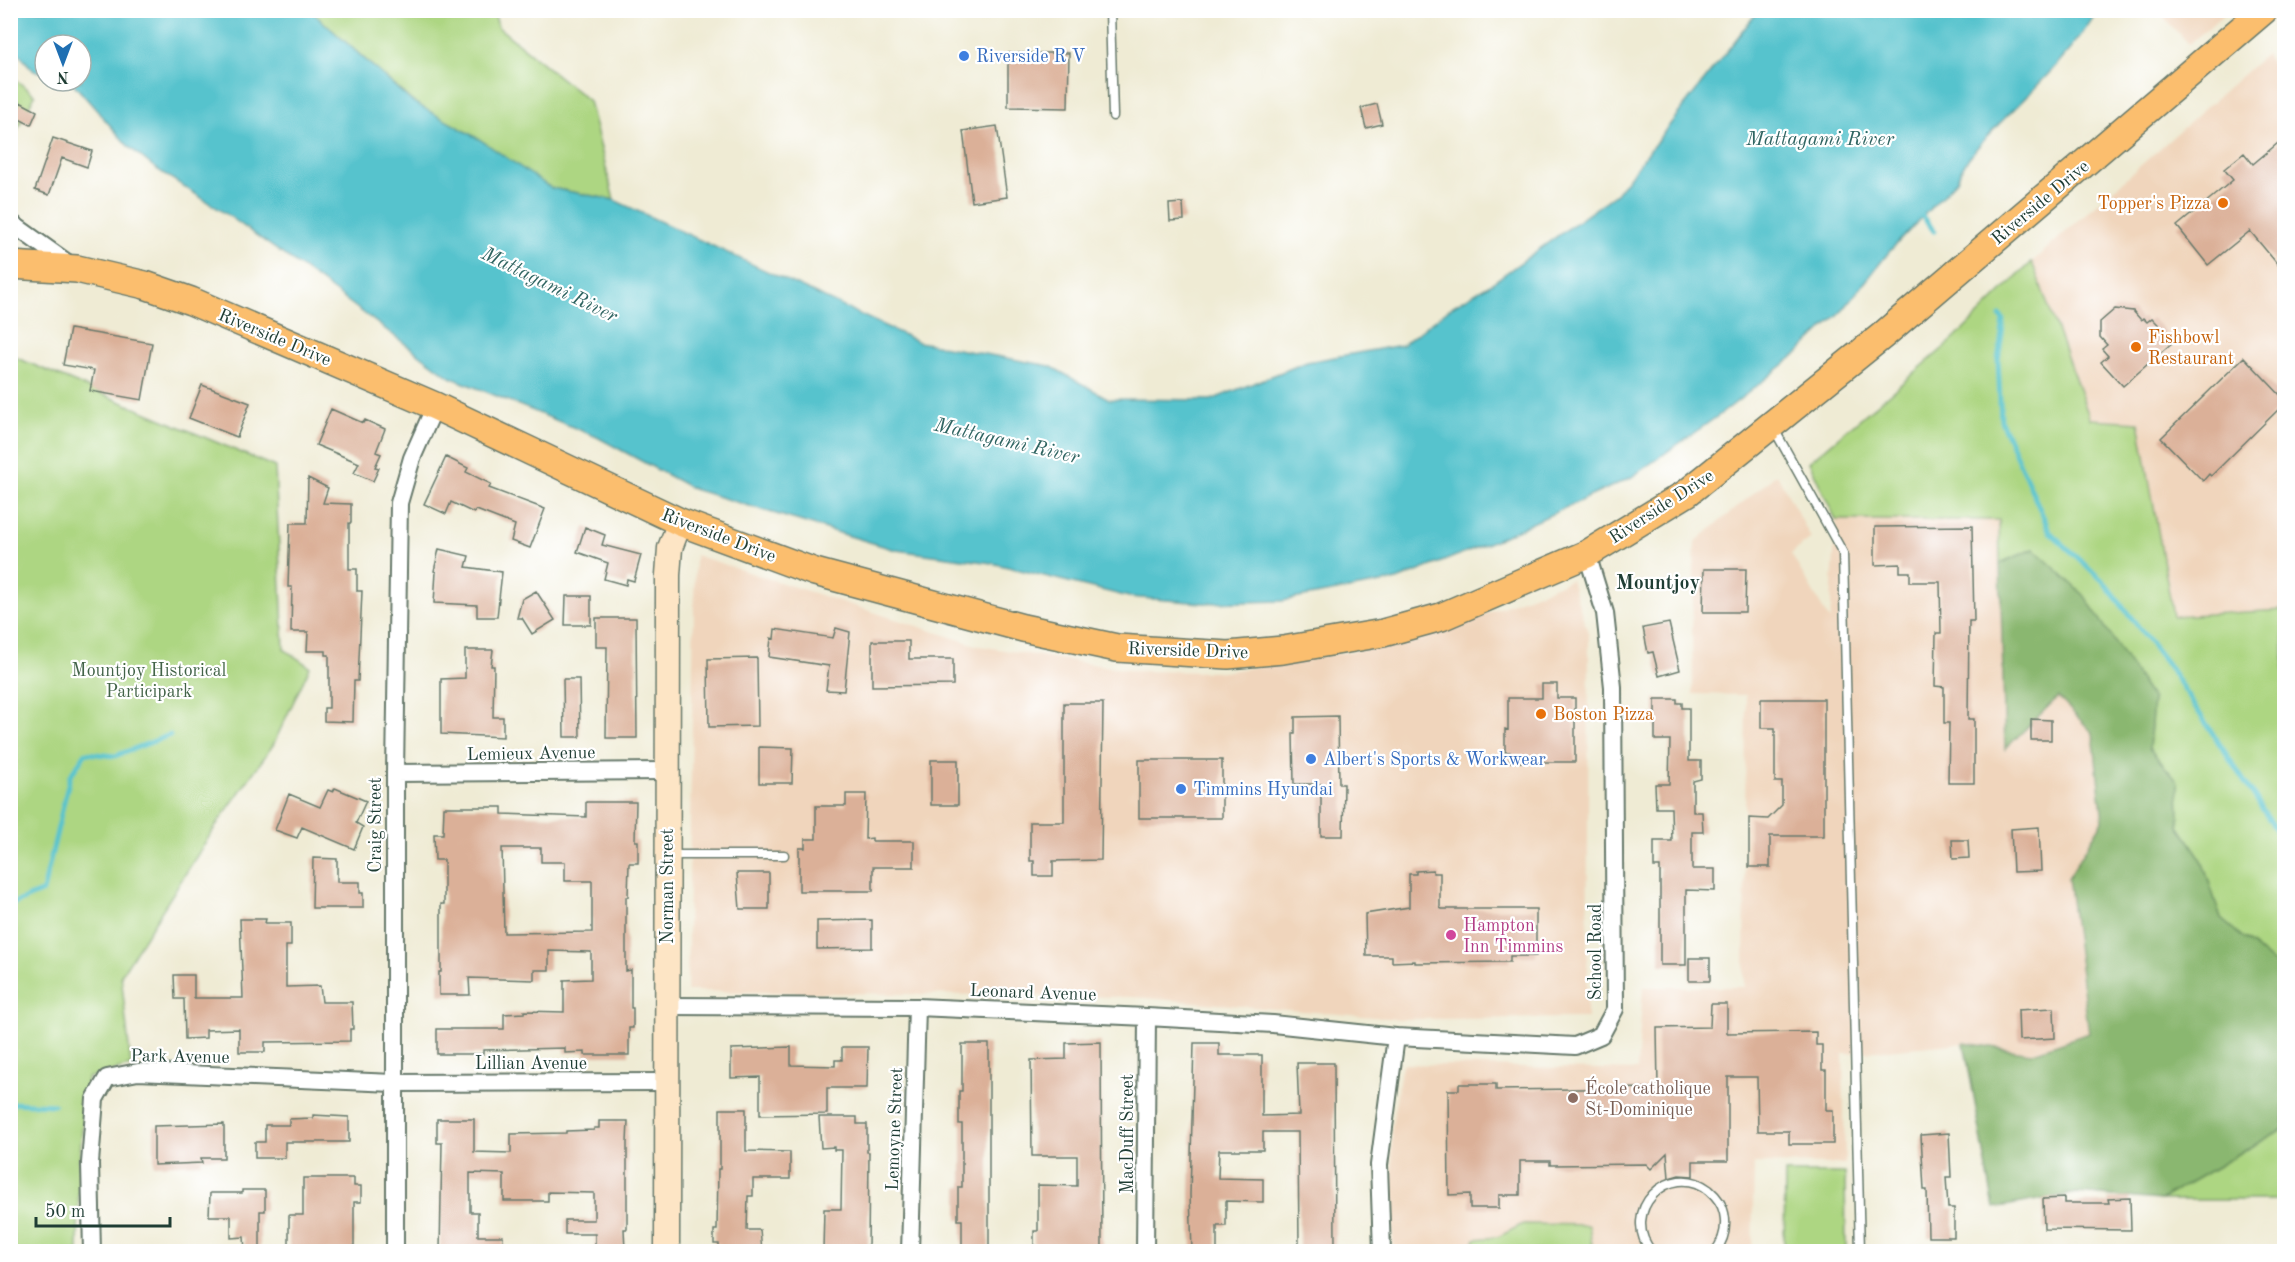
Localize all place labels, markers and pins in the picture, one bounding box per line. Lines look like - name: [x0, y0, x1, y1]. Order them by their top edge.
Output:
- place label: Riverside R V: [976, 48, 1085, 66]
- marker: Riverside R V: [957, 49, 971, 63]
- place label: Topper's Pizza: [2097, 195, 2211, 213]
- marker: Topper's Pizza: [2216, 196, 2230, 210]
- place label: Fishbowl Restaurant: [2148, 329, 2234, 368]
- marker: Fishbowl Restaurant: [2129, 340, 2143, 354]
- place label: Boston Pizza: [1553, 706, 1654, 724]
- marker: Boston Pizza: [1534, 707, 1548, 721]
- place label: Albert's Sports & Workwear: [1323, 751, 1547, 769]
- marker: Albert's Sports & Workwear: [1304, 752, 1318, 766]
- place label: Timmins Hyundai: [1193, 781, 1333, 799]
- marker: Timmins Hyundai: [1174, 782, 1188, 796]
- place label: Hampton Inn Timmins: [1463, 917, 1563, 956]
- marker: Hampton Inn Timmins: [1444, 928, 1458, 942]
- place label: École catholique St-Dominique: [1585, 1076, 1711, 1119]
- marker: École catholique St-Dominique: [1566, 1091, 1580, 1105]

